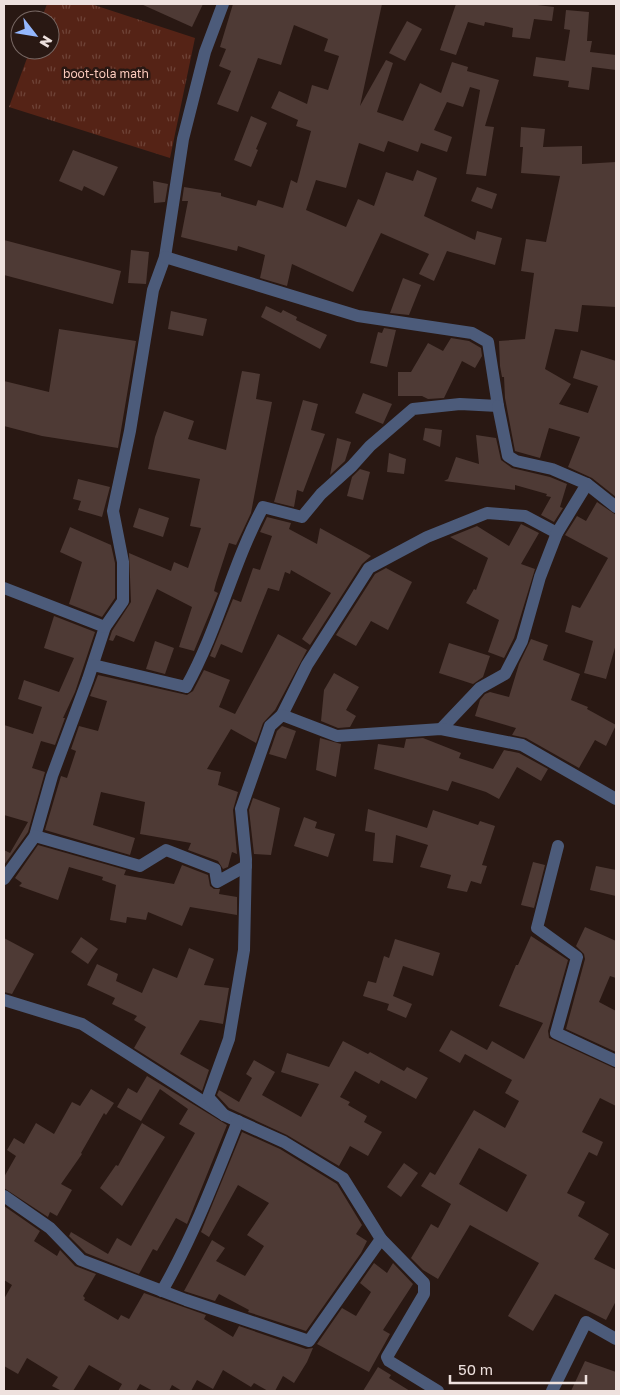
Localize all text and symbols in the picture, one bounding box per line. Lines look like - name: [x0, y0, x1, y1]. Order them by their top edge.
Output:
- north arrow: [10, 10, 60, 60]
- text: N: [37, 33, 57, 51]
- park label: boot-tola math: [63, 66, 149, 81]
- scale bar: [450, 1352, 586, 1384]
- text: 50 m: [458, 1360, 493, 1378]

